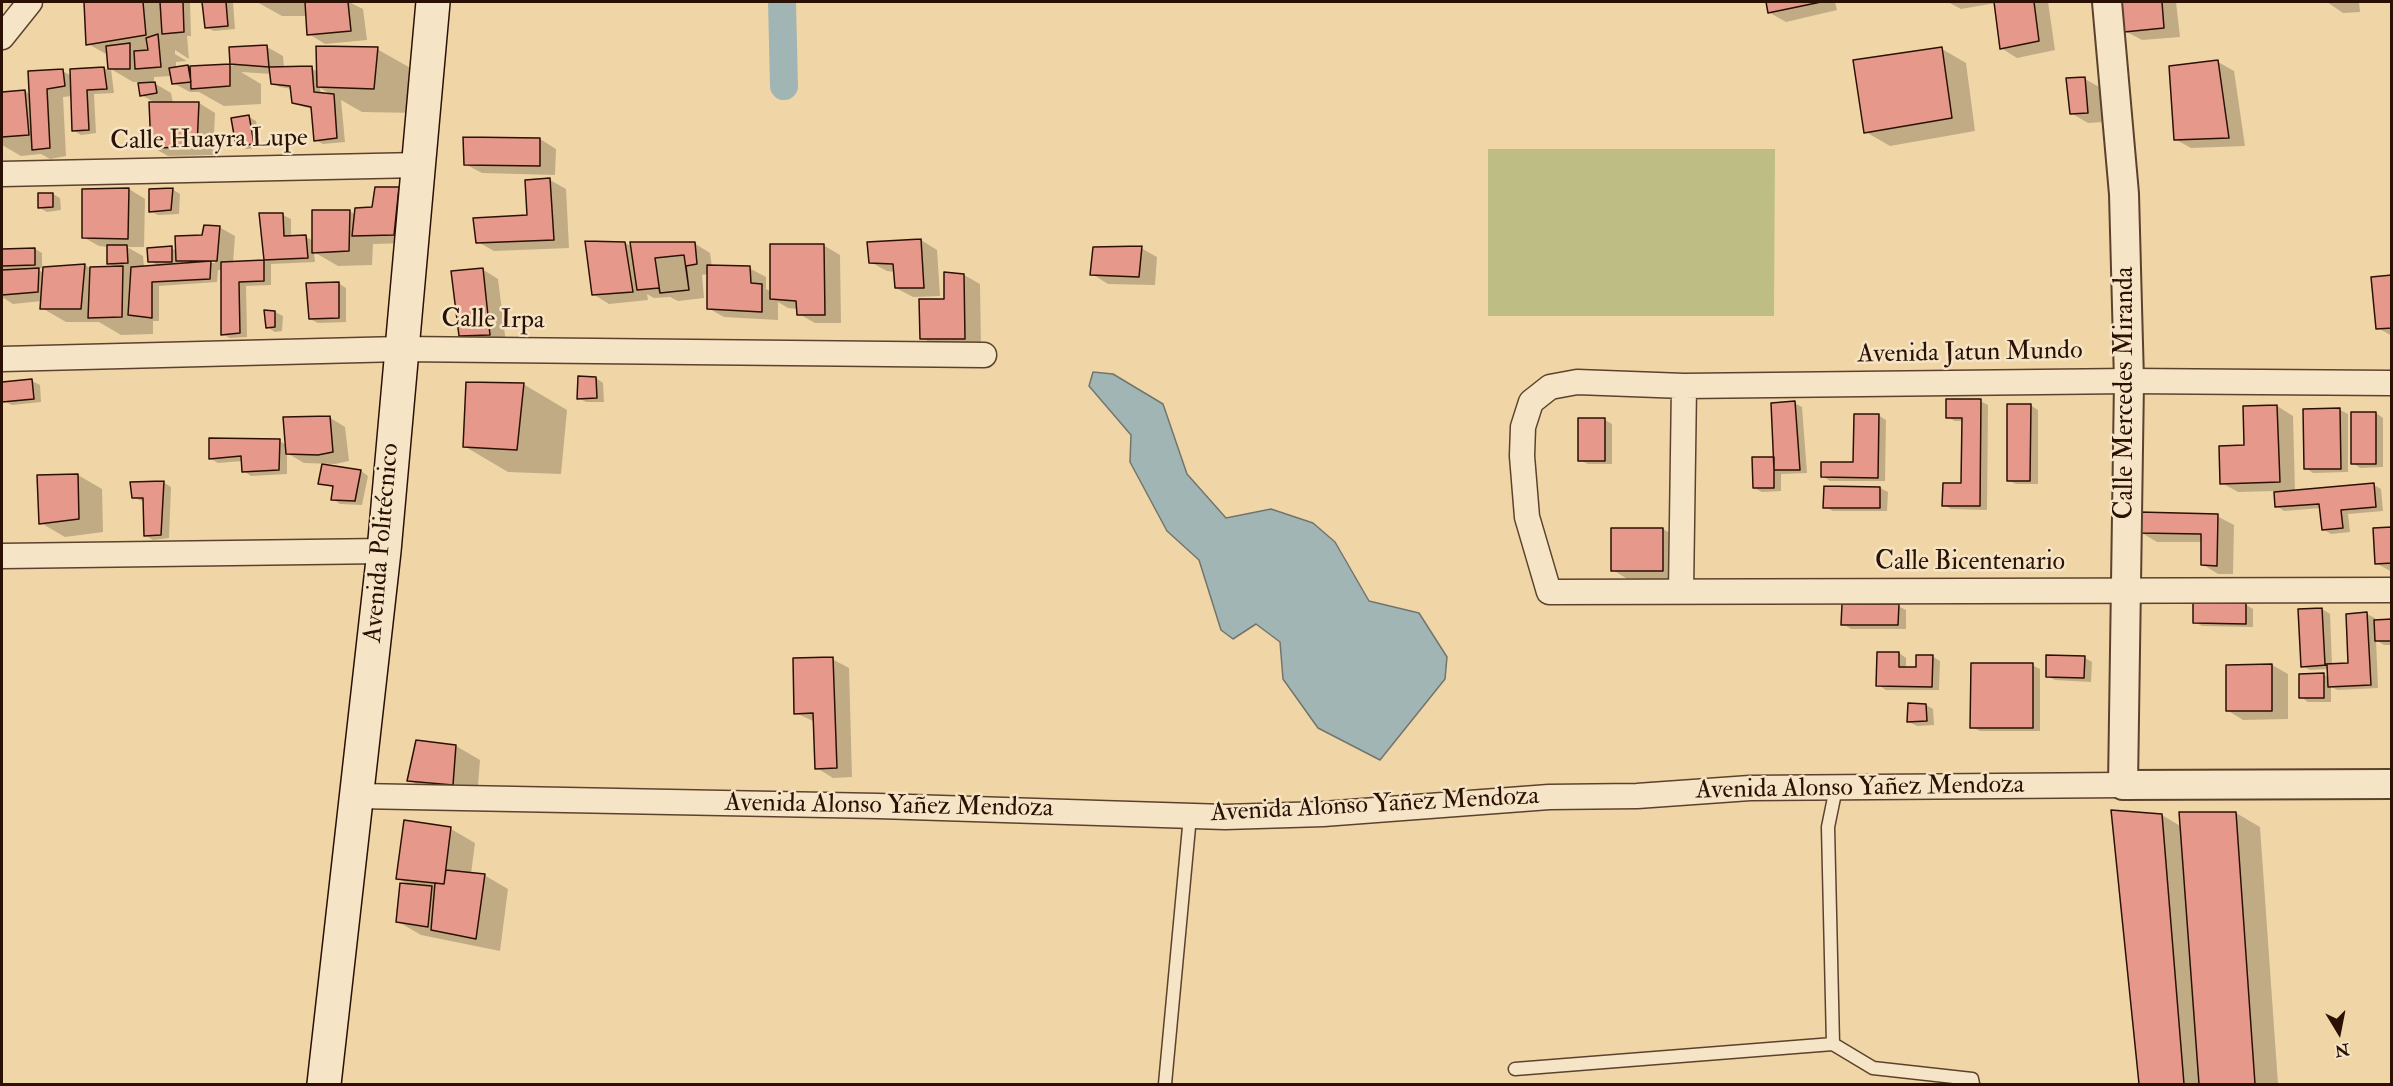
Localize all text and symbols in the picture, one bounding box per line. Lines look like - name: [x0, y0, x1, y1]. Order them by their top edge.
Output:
- street label: Calle Huayra Lupe: [110, 124, 308, 158]
- street label: Calle Mercedes Miranda: [2110, 266, 2142, 520]
- street label: Calle Irpa: [441, 305, 545, 337]
- street label: Avenida Jatun Mundo: [1857, 336, 2083, 372]
- street label: Avenida Politécnico: [359, 442, 407, 644]
- street label: Calle Bicentenario: [1875, 547, 2065, 579]
- street label: Avenida Alonso Yañez Mendoza: [1695, 771, 2025, 807]
- street label: Avenida Alonso Yañez Mendoza: [1210, 782, 1540, 830]
- street label: Avenida Alonso Yañez Mendoza: [724, 789, 1054, 825]
- north arrow: [2309, 1002, 2369, 1062]
- text: N: [2333, 1039, 2351, 1061]

